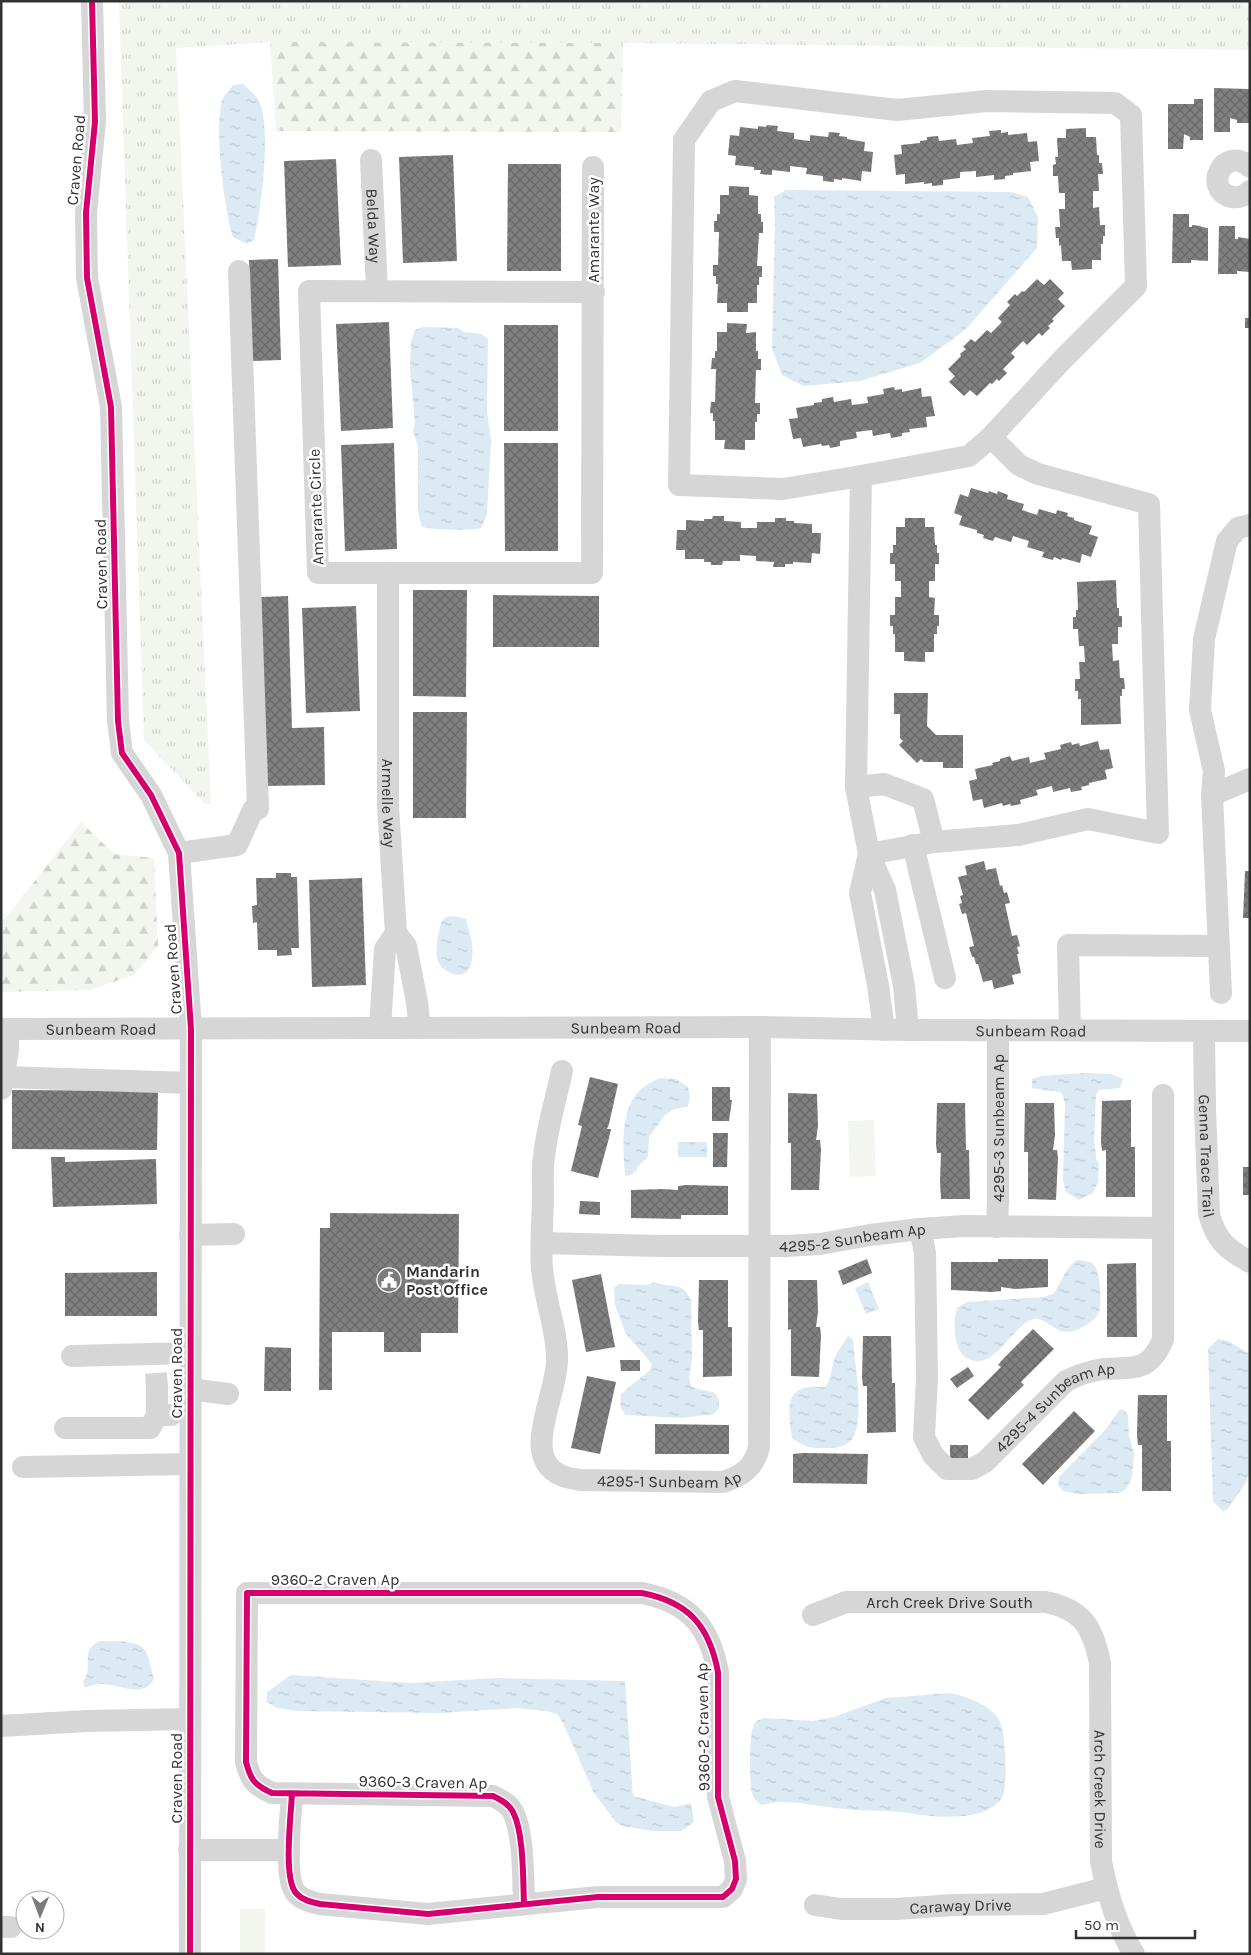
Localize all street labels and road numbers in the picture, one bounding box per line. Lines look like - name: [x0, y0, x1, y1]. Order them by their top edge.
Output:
- street label: Craven Road: [63, 114, 89, 206]
- street label: Amarante Way: [584, 177, 603, 283]
- street label: Belda Way: [363, 188, 385, 264]
- street label: Amarante Circle: [304, 448, 328, 566]
- street label: Craven Road: [91, 518, 111, 610]
- street label: Armelle Way: [378, 758, 400, 849]
- street label: Craven Road: [160, 923, 186, 1015]
- street label: Sunbeam Road: [570, 1018, 682, 1037]
- street label: Sunbeam Road: [45, 1019, 157, 1038]
- street label: Sunbeam Road: [975, 1021, 1087, 1040]
- street label: 4295-3 Sunbeam Ap: [989, 1054, 1008, 1202]
- street label: Genna Trace Trail: [1195, 1094, 1219, 1220]
- street label: 4295-2 Sunbeam Ap: [779, 1219, 926, 1256]
- street label: Craven Road: [167, 1328, 186, 1418]
- street label: 4295-4 Sunbeam Ap: [991, 1359, 1115, 1456]
- street label: 4295-1 Sunbeam Ap: [597, 1466, 744, 1491]
- street label: 9360-2 Craven Ap: [271, 1570, 399, 1589]
- street label: Arch Creek Drive South: [866, 1593, 1033, 1612]
- street label: 9360-2 Craven Ap: [692, 1663, 714, 1791]
- street label: Arch Creek Drive: [1091, 1730, 1110, 1849]
- street label: Craven Road: [167, 1733, 186, 1823]
- street label: 9360-3 Craven Ap: [358, 1771, 488, 1793]
- street label: Caraway Drive: [909, 1895, 1012, 1918]

